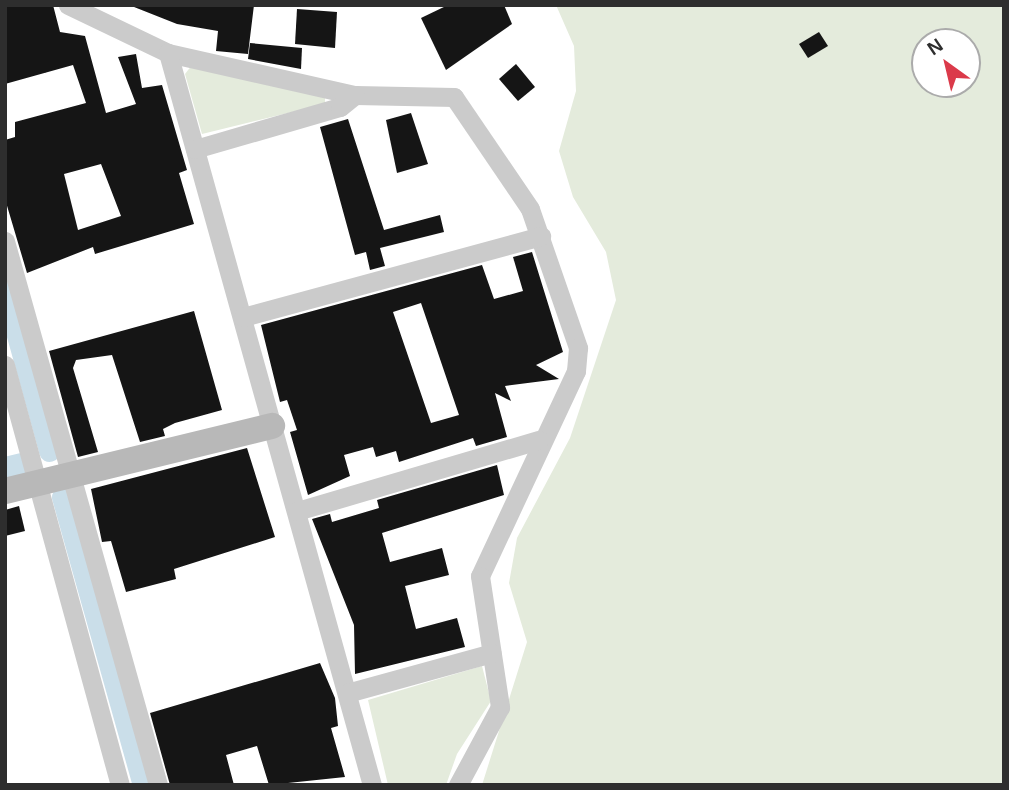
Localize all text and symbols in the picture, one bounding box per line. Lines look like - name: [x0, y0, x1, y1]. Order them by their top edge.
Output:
- north arrow: [911, 28, 981, 98]
- text: N: [924, 34, 947, 59]

